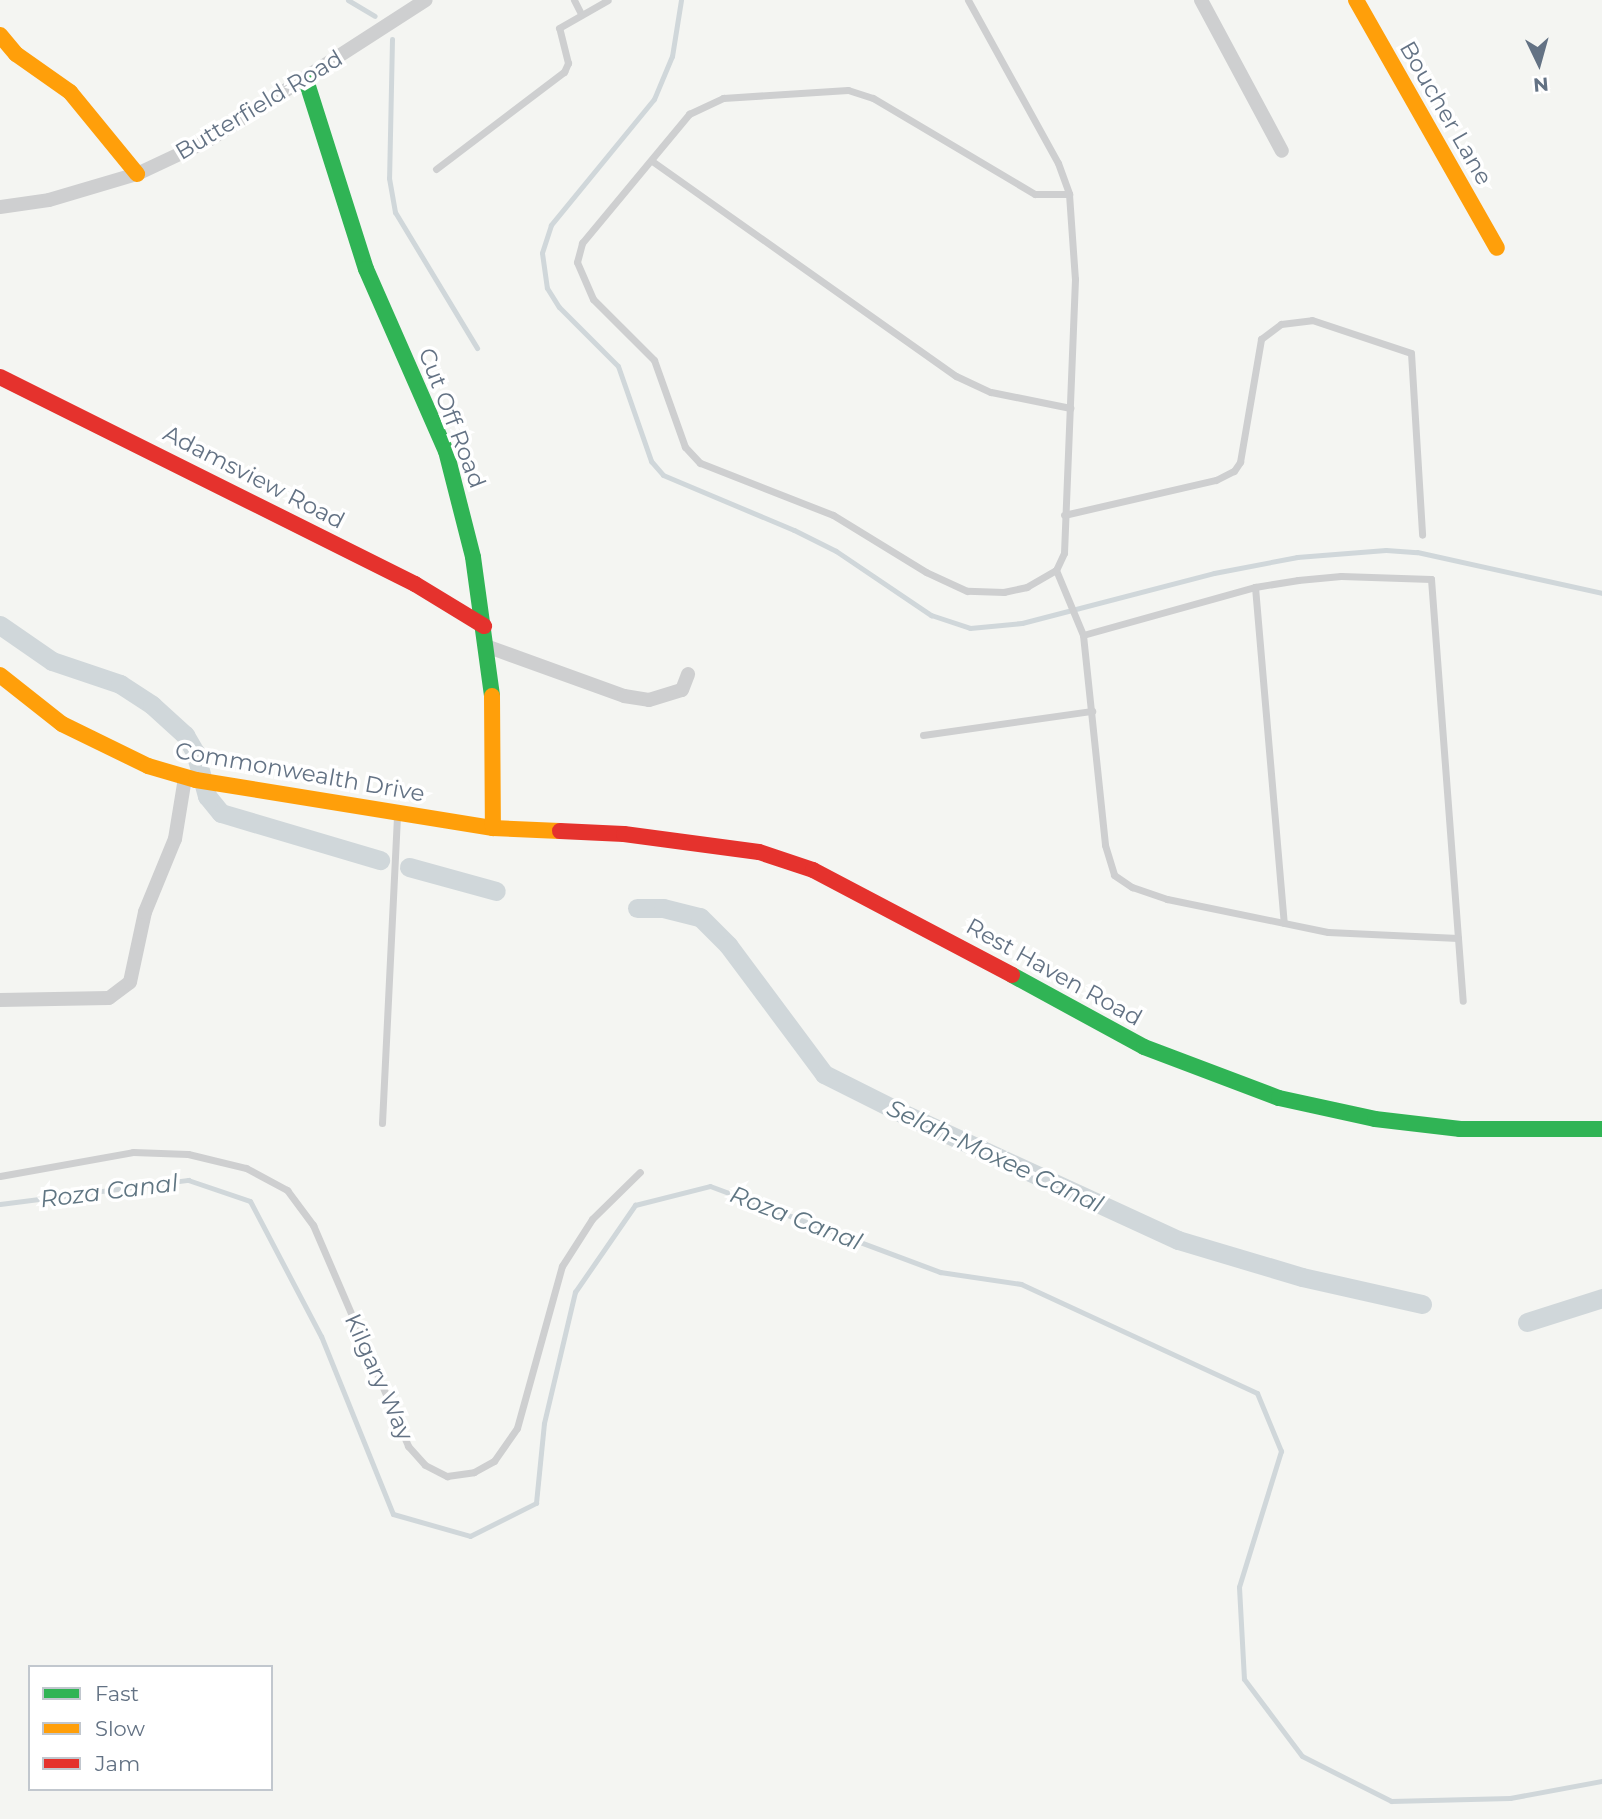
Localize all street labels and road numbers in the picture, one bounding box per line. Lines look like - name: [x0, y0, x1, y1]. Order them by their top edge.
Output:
- street label: Boucher Lane: [1394, 36, 1498, 190]
- street label: Butterfield Road: [170, 44, 348, 166]
- street label: Cut Off Road: [413, 344, 491, 492]
- street label: Adamsview Road: [159, 419, 349, 535]
- street label: Commonwealth Drive: [173, 736, 427, 808]
- street label: Rest Haven Road: [961, 912, 1147, 1032]
- street label: Kilgary Way: [339, 1309, 419, 1445]

